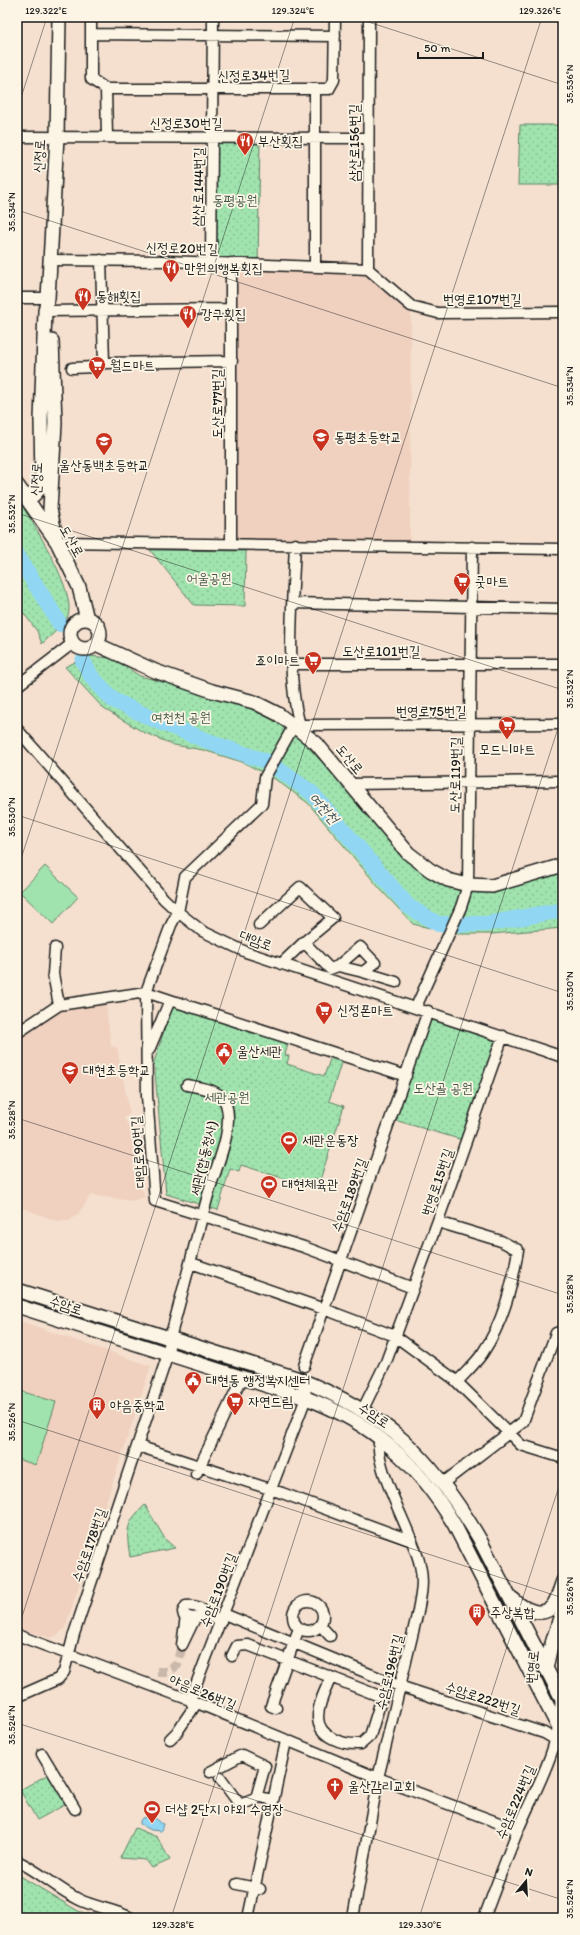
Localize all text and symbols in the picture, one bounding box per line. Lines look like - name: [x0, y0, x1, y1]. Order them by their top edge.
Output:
- text: 129.322°E: [25, 4, 67, 17]
- text: 129.324°E: [272, 4, 315, 17]
- text: 129.326°E: [519, 4, 562, 17]
- scale bar: [418, 34, 483, 60]
- text: 50 m: [424, 41, 450, 55]
- text: 35.536°N: [563, 64, 576, 103]
- street label: 신정로34번길: [218, 66, 291, 85]
- street label: 삼산로156번길: [346, 103, 363, 182]
- street label: 신정로30번길: [150, 115, 223, 132]
- restaurant icon: 부산횟집: [235, 131, 255, 156]
- place label: 부산횟집: [258, 133, 303, 150]
- street label: 신정로: [30, 139, 49, 173]
- street label: 삼산로144번길: [189, 146, 208, 227]
- text: 35.534°N: [5, 192, 18, 232]
- park label: 동평공원: [212, 192, 258, 209]
- street label: 신정로20번길: [146, 239, 219, 258]
- restaurant icon: 만원의행복횟집: [161, 258, 181, 283]
- place label: 만원의행복횟집: [184, 260, 263, 277]
- restaurant icon: 동해횟집: [73, 286, 93, 311]
- place label: 동해횟집: [96, 288, 141, 305]
- street label: 번영로107번길: [443, 291, 522, 308]
- restaurant icon: 강구횟집: [178, 304, 198, 329]
- place label: 강구횟집: [201, 306, 246, 323]
- supermarket icon: 월드마트: [87, 355, 107, 380]
- place label: 월드마트: [110, 357, 155, 374]
- text: 35.534°N: [563, 366, 576, 406]
- street label: 도산로77번길: [209, 368, 226, 439]
- school or university icon: 동평초등학교: [311, 427, 331, 452]
- place label: 동평초등학교: [334, 429, 402, 446]
- school or university icon: 울산동백초등학교: [94, 431, 114, 456]
- place label: 울산동백초등학교: [59, 457, 149, 474]
- street label: 신정로: [27, 462, 46, 496]
- text: 35.532°N: [5, 494, 18, 533]
- street label: 도산로: [56, 522, 87, 560]
- park label: 어울공원: [186, 570, 232, 587]
- supermarket icon: 굿마트: [452, 571, 472, 596]
- place label: 굿마트: [475, 573, 509, 590]
- street label: 도산로101번길: [342, 643, 421, 660]
- supermarket icon: 죠이마트: [303, 650, 323, 675]
- place label: 죠이마트: [255, 652, 300, 669]
- text: 35.532°N: [563, 669, 576, 708]
- street label: 번영로75번길: [396, 703, 467, 720]
- park label: 여천천 공원: [151, 709, 211, 726]
- supermarket icon: 모드니마트: [497, 715, 517, 740]
- street label: 도산로119번길: [446, 736, 465, 813]
- street label: 도산로: [332, 741, 367, 778]
- place label: 모드니마트: [479, 741, 535, 758]
- water label: 여천천: [305, 789, 344, 829]
- text: 35.530°N: [5, 797, 18, 837]
- street label: 대암로: [237, 926, 275, 954]
- text: 35.530°N: [563, 971, 576, 1011]
- supermarket icon: 신정폰마트: [314, 1000, 334, 1025]
- place label: 신정폰마트: [337, 1002, 393, 1019]
- public building icon: 울산세관: [214, 1041, 234, 1066]
- place label: 울산세관: [237, 1043, 282, 1060]
- school or university icon: 대현초등학교: [60, 1060, 80, 1085]
- place label: 대현초등학교: [83, 1062, 151, 1079]
- park label: 도산골 공원: [413, 1080, 473, 1097]
- park label: 세관공원: [204, 1089, 250, 1106]
- text: 35.528°N: [5, 1100, 18, 1139]
- street label: 대암로90번길: [127, 1115, 149, 1189]
- street label: 세관(합동청사): [187, 1119, 220, 1197]
- sports icon: 세관운동장: [279, 1130, 299, 1155]
- place label: 세관운동장: [302, 1132, 359, 1149]
- street label: 번영로15번길: [418, 1146, 457, 1218]
- street label: 수암로189번길: [328, 1155, 371, 1235]
- sports icon: 대현체육관: [259, 1174, 279, 1199]
- place label: 대현체육관: [282, 1176, 338, 1193]
- text: 35.528°N: [563, 1274, 576, 1313]
- street label: 수암로: [47, 1292, 85, 1319]
- public building icon: 대현동 행정복지센터: [183, 1370, 203, 1395]
- place label: 대현동 행정복지센터: [206, 1372, 311, 1389]
- supermarket icon: 자연드림: [225, 1391, 245, 1416]
- place label: 자연드림: [248, 1393, 293, 1410]
- building icon: 야음중학교: [87, 1395, 107, 1420]
- place label: 야음중학교: [110, 1397, 166, 1414]
- street label: 수암로: [355, 1399, 392, 1432]
- text: 35.526°N: [5, 1402, 18, 1441]
- street label: 수암로178번길: [69, 1505, 110, 1585]
- street label: 수암로190번길: [196, 1550, 241, 1630]
- text: 35.526°N: [563, 1576, 576, 1615]
- building icon: 주상복합: [467, 1602, 487, 1627]
- place label: 주상복합: [490, 1604, 535, 1621]
- street label: 수암로196번길: [372, 1632, 407, 1712]
- street label: 번영로: [522, 1649, 543, 1685]
- street label: 야음로26번길: [167, 1671, 240, 1714]
- street label: 수암로222번길: [443, 1678, 523, 1719]
- text: 35.524°N: [5, 1705, 18, 1745]
- street label: 수암로224번길: [492, 1762, 539, 1842]
- church icon: 울산감리교회: [325, 1776, 345, 1801]
- place label: 울산감리교회: [348, 1778, 416, 1795]
- sports icon: 더샵 2단지 야외 수영장: [142, 1799, 162, 1824]
- place label: 더샵 2단지 야외 수영장: [165, 1801, 284, 1818]
- north arrow: [506, 1861, 546, 1901]
- text: N: [523, 1865, 534, 1879]
- text: 35.524°N: [563, 1879, 576, 1919]
- text: 129.328°E: [152, 1918, 195, 1931]
- text: 129.330°E: [398, 1918, 442, 1931]

